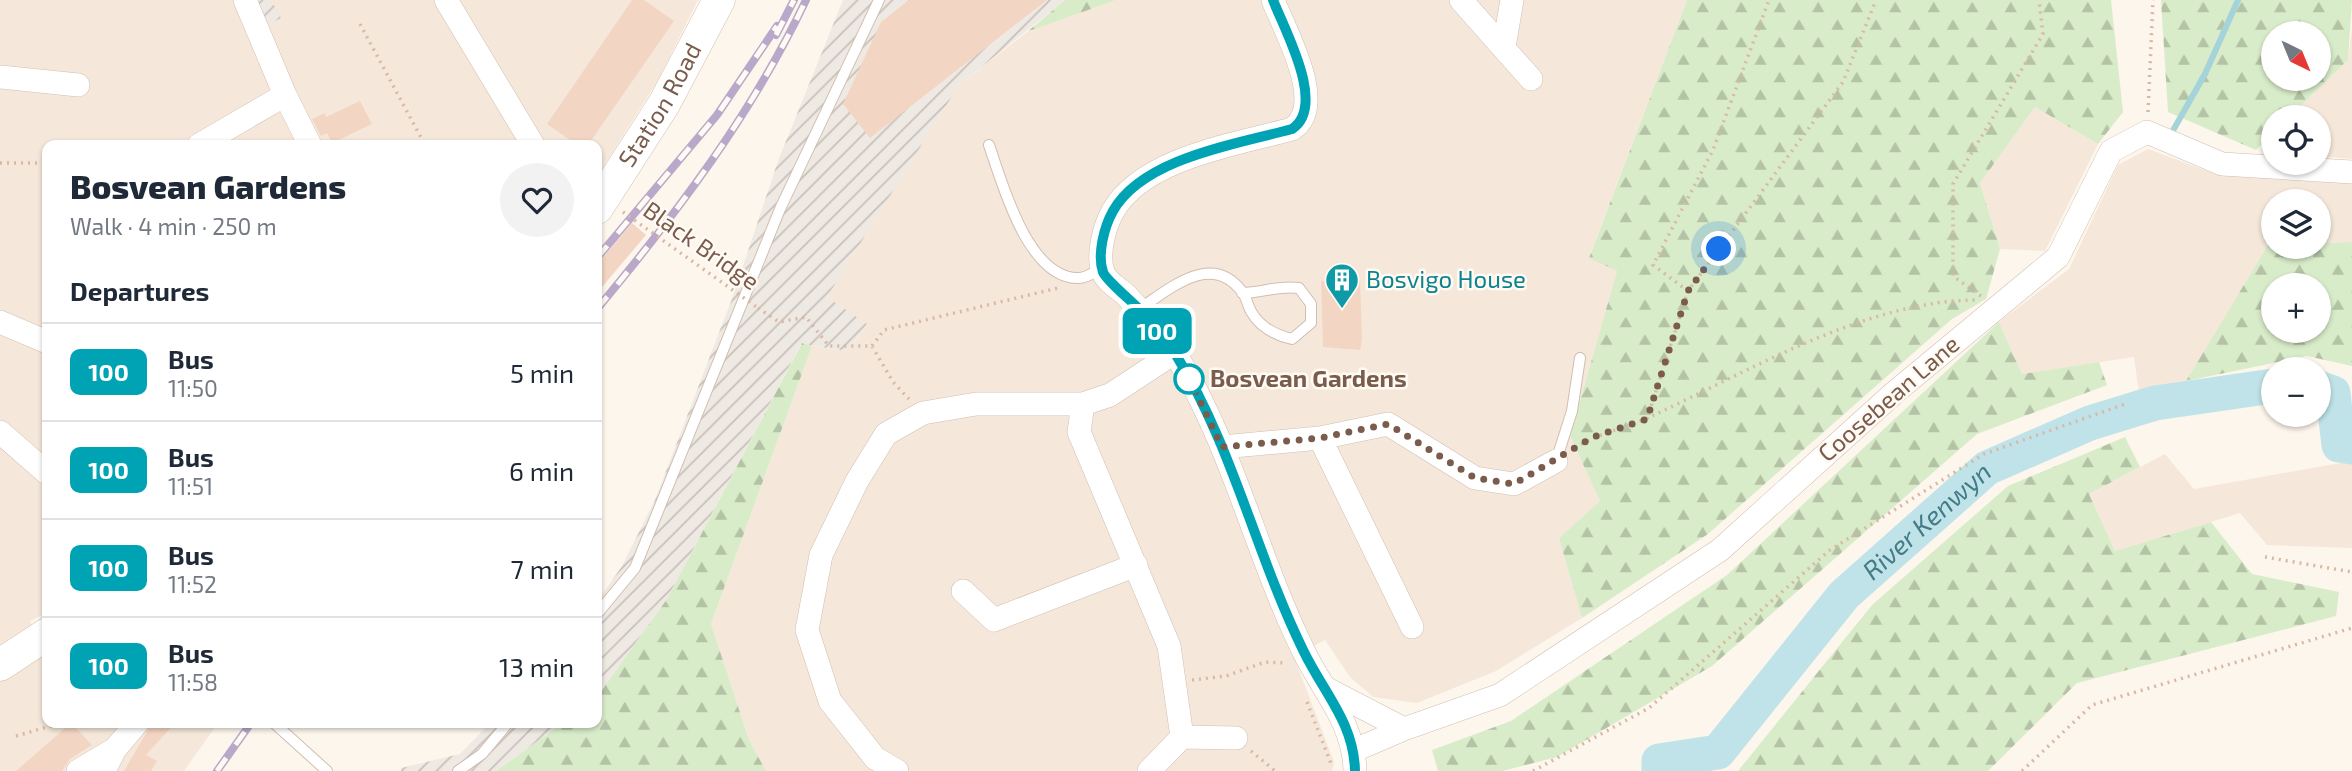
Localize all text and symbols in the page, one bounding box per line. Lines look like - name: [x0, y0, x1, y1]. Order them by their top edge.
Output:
- north arrow: [2261, 21, 2331, 91]
- map controls: [2261, 21, 2331, 427]
- street label: Station Road: [611, 37, 707, 172]
- button: locate: [2261, 105, 2331, 175]
- button: heart: [500, 163, 574, 237]
- text: Bosvean Gardens: [70, 166, 346, 206]
- button: layers: [2261, 189, 2331, 259]
- street label: Black Bridge: [638, 194, 765, 295]
- text: Walk · 4 min · 250 m: [70, 212, 277, 240]
- your location: [1701, 231, 1736, 266]
- building icon: Bosvigo House: [1323, 261, 1361, 310]
- place label: Bosvigo House: [1366, 264, 1526, 293]
- button: +: [2261, 273, 2331, 343]
- text: Departures: [70, 275, 209, 306]
- line badge: 100: [1117, 308, 1197, 354]
- text: 100: [1137, 316, 1177, 345]
- street label: Coosebean Lane: [1812, 329, 1964, 467]
- text: Bus: [168, 343, 214, 374]
- text: 100: [88, 357, 129, 386]
- text: 5 min: [510, 357, 574, 388]
- button: −: [2261, 357, 2331, 427]
- place label: Bosvean Gardens: [1210, 363, 1407, 392]
- marker: Bosvean Gardens: [1174, 364, 1204, 394]
- text: 11:50: [168, 374, 218, 402]
- text: Bus: [168, 441, 214, 472]
- text: 100: [88, 455, 129, 484]
- text: 6 min: [509, 455, 574, 486]
- water label: River Kenwyn: [1856, 455, 1996, 585]
- text: 11:51: [168, 472, 213, 500]
- text: Bus: [168, 539, 214, 570]
- text: 100: [88, 553, 129, 582]
- text: 7 min: [511, 553, 574, 584]
- text: 11:52: [168, 570, 217, 598]
- text: Bus: [168, 637, 214, 668]
- text: 100: [88, 651, 129, 680]
- text: 13 min: [499, 651, 574, 682]
- text: 11:58: [168, 668, 218, 696]

